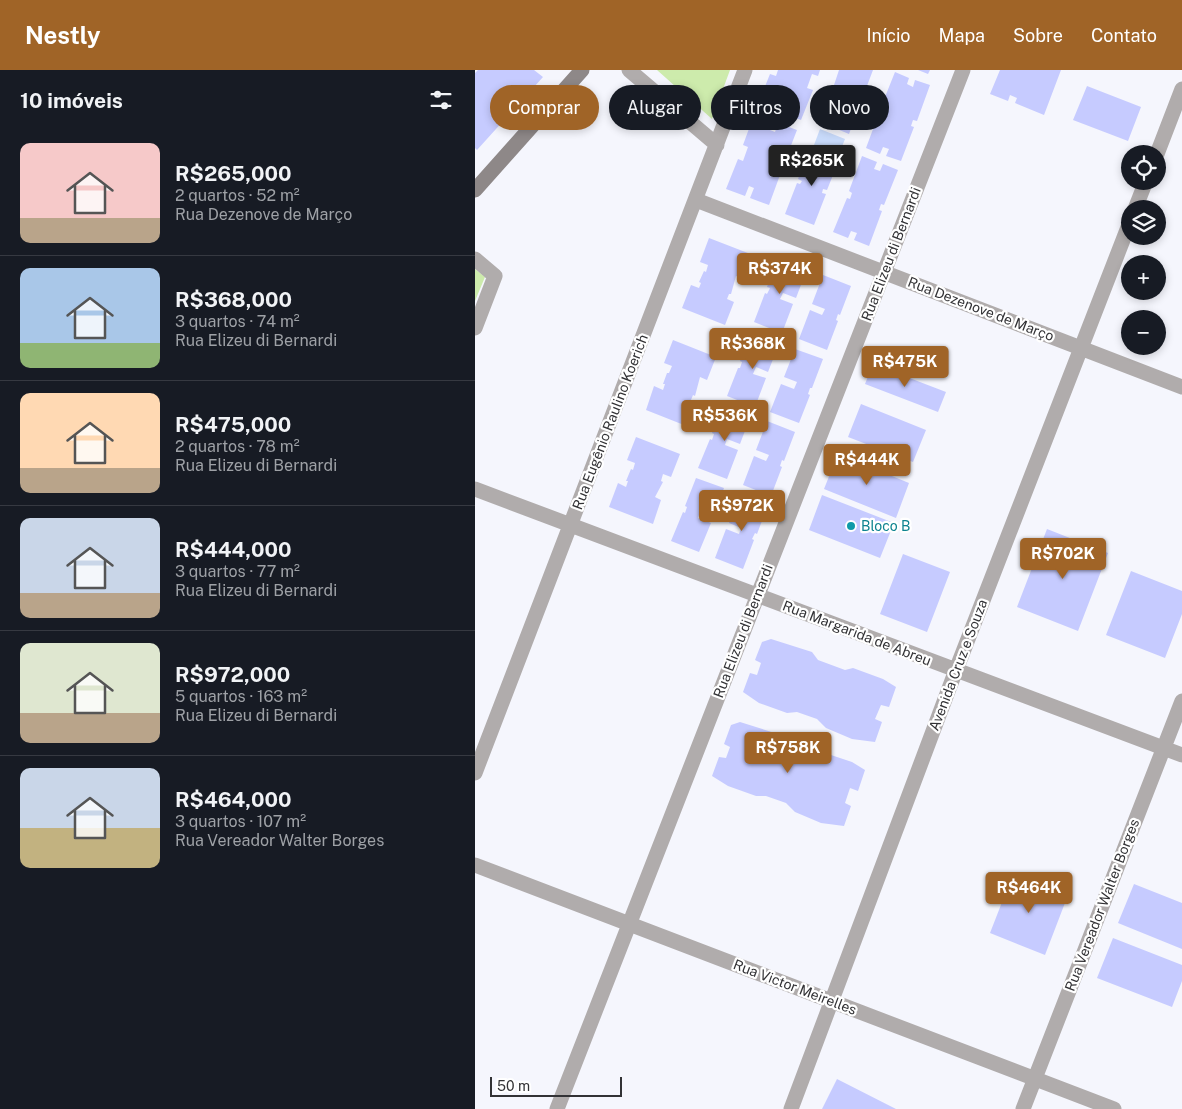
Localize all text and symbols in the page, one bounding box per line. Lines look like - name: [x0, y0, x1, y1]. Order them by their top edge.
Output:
- text: Nestly: [25, 21, 101, 49]
- text: Início: [866, 25, 911, 46]
- text: Mapa: [939, 25, 985, 46]
- text: Sobre: [1013, 25, 1063, 46]
- text: Contato: [1091, 25, 1157, 46]
- chip: Comprar: [490, 85, 599, 130]
- chip: Alugar: [609, 85, 701, 130]
- chip: Filtros: [711, 85, 800, 130]
- chip: Novo: [810, 85, 889, 130]
- icon: filters: [427, 86, 455, 114]
- text: 10 imóveis: [20, 88, 123, 113]
- pin: R$265K: [771, 144, 853, 187]
- map controls: [1121, 145, 1166, 355]
- button: locate: [1121, 145, 1166, 190]
- text: R$265K: [779, 151, 845, 170]
- text: R$265,000: [175, 161, 292, 186]
- icon: home: [60, 163, 120, 223]
- street label: Rua Elizeu di Bernardi: [858, 185, 924, 323]
- text: 2 quartos · 52 m²: [175, 186, 300, 205]
- button: layers: [1121, 200, 1166, 245]
- text: Rua Dezenove de Março: [175, 205, 352, 224]
- pin: R$374K: [739, 252, 821, 295]
- button: +: [1121, 255, 1166, 300]
- text: R$374K: [748, 259, 812, 278]
- street label: Rua Dezenove de Março: [906, 274, 1056, 344]
- text: R$368,000: [175, 287, 292, 312]
- icon: home: [60, 288, 120, 348]
- button: −: [1121, 310, 1166, 355]
- text: 3 quartos · 74 m²: [175, 312, 300, 331]
- pin: R$368K: [712, 328, 794, 370]
- text: Rua Elizeu di Bernardi: [175, 331, 337, 350]
- street label: Rua Eugênio Raulino Koerich: [569, 332, 651, 512]
- text: R$368K: [720, 334, 786, 353]
- pin: R$475K: [864, 346, 946, 388]
- text: R$475K: [873, 352, 937, 371]
- pin: R$536K: [684, 400, 766, 442]
- text: R$536K: [692, 406, 758, 425]
- text: R$475,000: [175, 412, 291, 437]
- icon: home: [60, 413, 120, 473]
- text: 2 quartos · 78 m²: [175, 437, 300, 456]
- pin: R$444K: [826, 444, 908, 486]
- text: R$444K: [835, 450, 899, 469]
- text: Rua Elizeu di Bernardi: [175, 456, 337, 475]
- pin: R$972K: [701, 490, 783, 532]
- text: R$972K: [710, 496, 774, 515]
- place label: Bloco B: [861, 518, 910, 534]
- marker: Bloco B: [845, 520, 857, 532]
- text: R$444,000: [175, 537, 292, 562]
- icon: home: [60, 538, 120, 598]
- pin: R$702K: [1022, 538, 1104, 580]
- text: R$702K: [1031, 544, 1095, 563]
- text: 3 quartos · 77 m²: [175, 562, 300, 581]
- street label: Rua Elizeu di Bernardi: [710, 562, 776, 700]
- text: Rua Elizeu di Bernardi: [175, 581, 337, 600]
- street label: Rua Margarida de Abreu: [780, 597, 934, 669]
- street label: Avenida Cruz e Souza: [926, 597, 990, 733]
- text: R$972,000: [175, 662, 290, 687]
- icon: home: [60, 663, 120, 723]
- text: 5 quartos · 163 m²: [175, 687, 307, 706]
- text: Rua Elizeu di Bernardi: [175, 706, 337, 725]
- pin: R$758K: [747, 732, 829, 774]
- text: R$758K: [755, 738, 821, 757]
- text: R$464,000: [175, 787, 292, 812]
- icon: home: [60, 788, 120, 848]
- text: 3 quartos · 107 m²: [175, 812, 306, 831]
- street label: Rua Vereador Walter Borges: [1062, 817, 1142, 993]
- text: Rua Vereador Walter Borges: [175, 831, 384, 850]
- pin: R$464K: [988, 872, 1070, 914]
- text: R$464K: [996, 878, 1062, 897]
- street label: Rua Victor Meirelles: [731, 956, 859, 1018]
- scale bar: [490, 1074, 623, 1097]
- text: 50 m: [497, 1078, 530, 1094]

